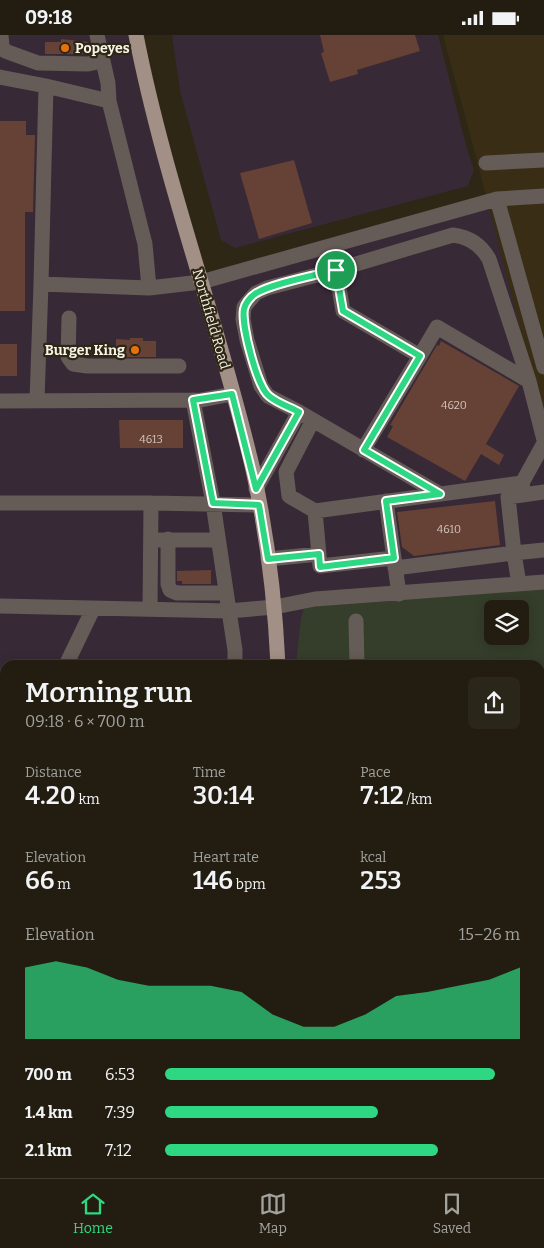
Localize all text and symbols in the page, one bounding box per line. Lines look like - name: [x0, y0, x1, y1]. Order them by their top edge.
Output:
- text: 09:18: [25, 6, 72, 29]
- place label: Popeyes: [75, 40, 130, 57]
- marker: Popeyes: [59, 42, 71, 54]
- pin: [315, 249, 357, 291]
- icon: arrive: [322, 256, 350, 284]
- street label: Northfield Road: [189, 267, 233, 371]
- place label: Burger King: [45, 342, 125, 359]
- marker: Burger King: [129, 344, 141, 356]
- house number: 4620: [441, 399, 467, 412]
- house number: 4613: [139, 433, 163, 446]
- house number: 4610: [437, 523, 461, 536]
- map controls: [484, 600, 529, 645]
- button: layers: [484, 600, 529, 645]
- text: Morning run: [25, 676, 192, 709]
- button: share: [468, 677, 520, 729]
- text: 09:18 · 6 × 700 m: [25, 712, 145, 731]
- text: Distance: [25, 764, 82, 781]
- text: Time: [193, 764, 226, 781]
- text: Pace: [360, 764, 391, 781]
- text: 4.20: [25, 781, 76, 811]
- text: 30:14: [193, 781, 254, 811]
- text: 7:12: [360, 781, 404, 811]
- text: km: [76, 791, 100, 808]
- text: /km: [404, 791, 432, 808]
- text: Elevation: [25, 849, 86, 866]
- text: Heart rate: [193, 849, 259, 866]
- text: kcal: [360, 849, 386, 866]
- text: 66: [25, 866, 55, 896]
- text: 146: [193, 866, 233, 896]
- text: 253: [360, 866, 402, 896]
- text: m: [55, 876, 71, 893]
- text: bpm: [233, 876, 266, 893]
- text: Elevation: [25, 925, 95, 944]
- text: 15–26 m: [459, 925, 520, 944]
- text: 700 m: [25, 1065, 72, 1084]
- text: 6:53: [105, 1065, 135, 1084]
- text: 1.4 km: [25, 1103, 73, 1122]
- text: 7:39: [105, 1103, 135, 1122]
- text: 2.1 km: [25, 1141, 72, 1160]
- text: 7:12: [105, 1141, 132, 1160]
- tab: Home: [73, 1190, 113, 1237]
- tab: Map: [259, 1190, 287, 1237]
- tab: Saved: [433, 1190, 471, 1237]

